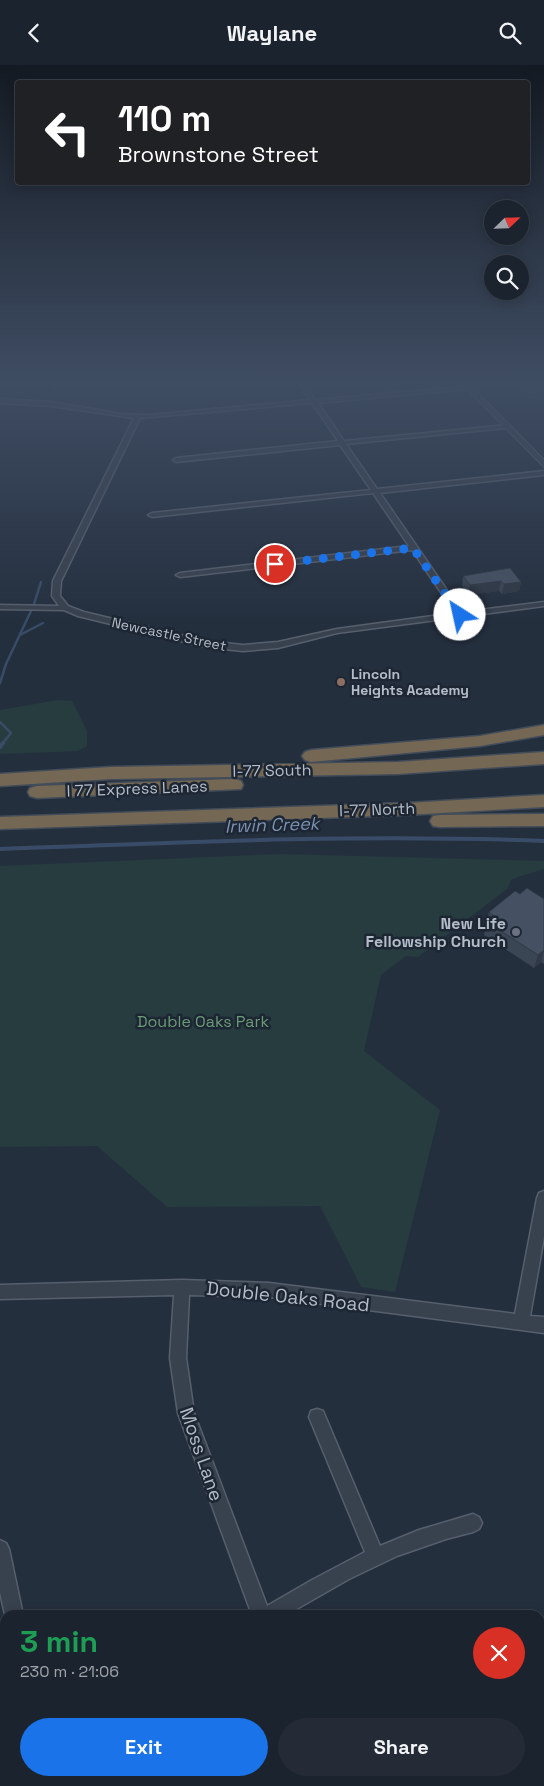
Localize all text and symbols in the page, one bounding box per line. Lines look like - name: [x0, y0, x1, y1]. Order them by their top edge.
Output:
- icon: back: [20, 19, 48, 47]
- text: Waylane: [227, 19, 317, 47]
- icon: search: [496, 19, 524, 47]
- text: 110 m: [118, 97, 211, 141]
- icon: left: [35, 100, 100, 165]
- text: Brownstone Street: [118, 140, 319, 168]
- north arrow: [484, 200, 529, 245]
- map controls: [484, 200, 529, 300]
- button: search: [484, 255, 529, 300]
- pin: [254, 543, 296, 585]
- icon: arrive: [261, 550, 289, 578]
- position arrow: [433, 588, 485, 640]
- street label: Newcastle Street: [110, 613, 228, 655]
- place label: Lincoln Heights Academy: [351, 665, 469, 699]
- marker: Lincoln Heights Academy: [335, 676, 347, 688]
- street label: I-77 South: [232, 759, 312, 782]
- street label: I 77 Express Lanes: [66, 776, 208, 801]
- street label: I-77 North: [339, 798, 415, 821]
- water label: Irwin Creek: [224, 811, 322, 838]
- place label: New Life Fellowship Church: [366, 913, 506, 952]
- marker: New Life Fellowship Church: [510, 926, 522, 938]
- park label: Double Oaks Park: [137, 1011, 269, 1032]
- street label: Double Oaks Road: [205, 1275, 371, 1318]
- street label: Moss Lane: [174, 1404, 229, 1504]
- text: 3 min: [20, 1622, 98, 1661]
- button: close: [473, 1627, 525, 1679]
- text: 230 m · 21:06: [20, 1661, 119, 1682]
- button: Exit: [20, 1718, 268, 1776]
- button: Share: [278, 1718, 525, 1776]

